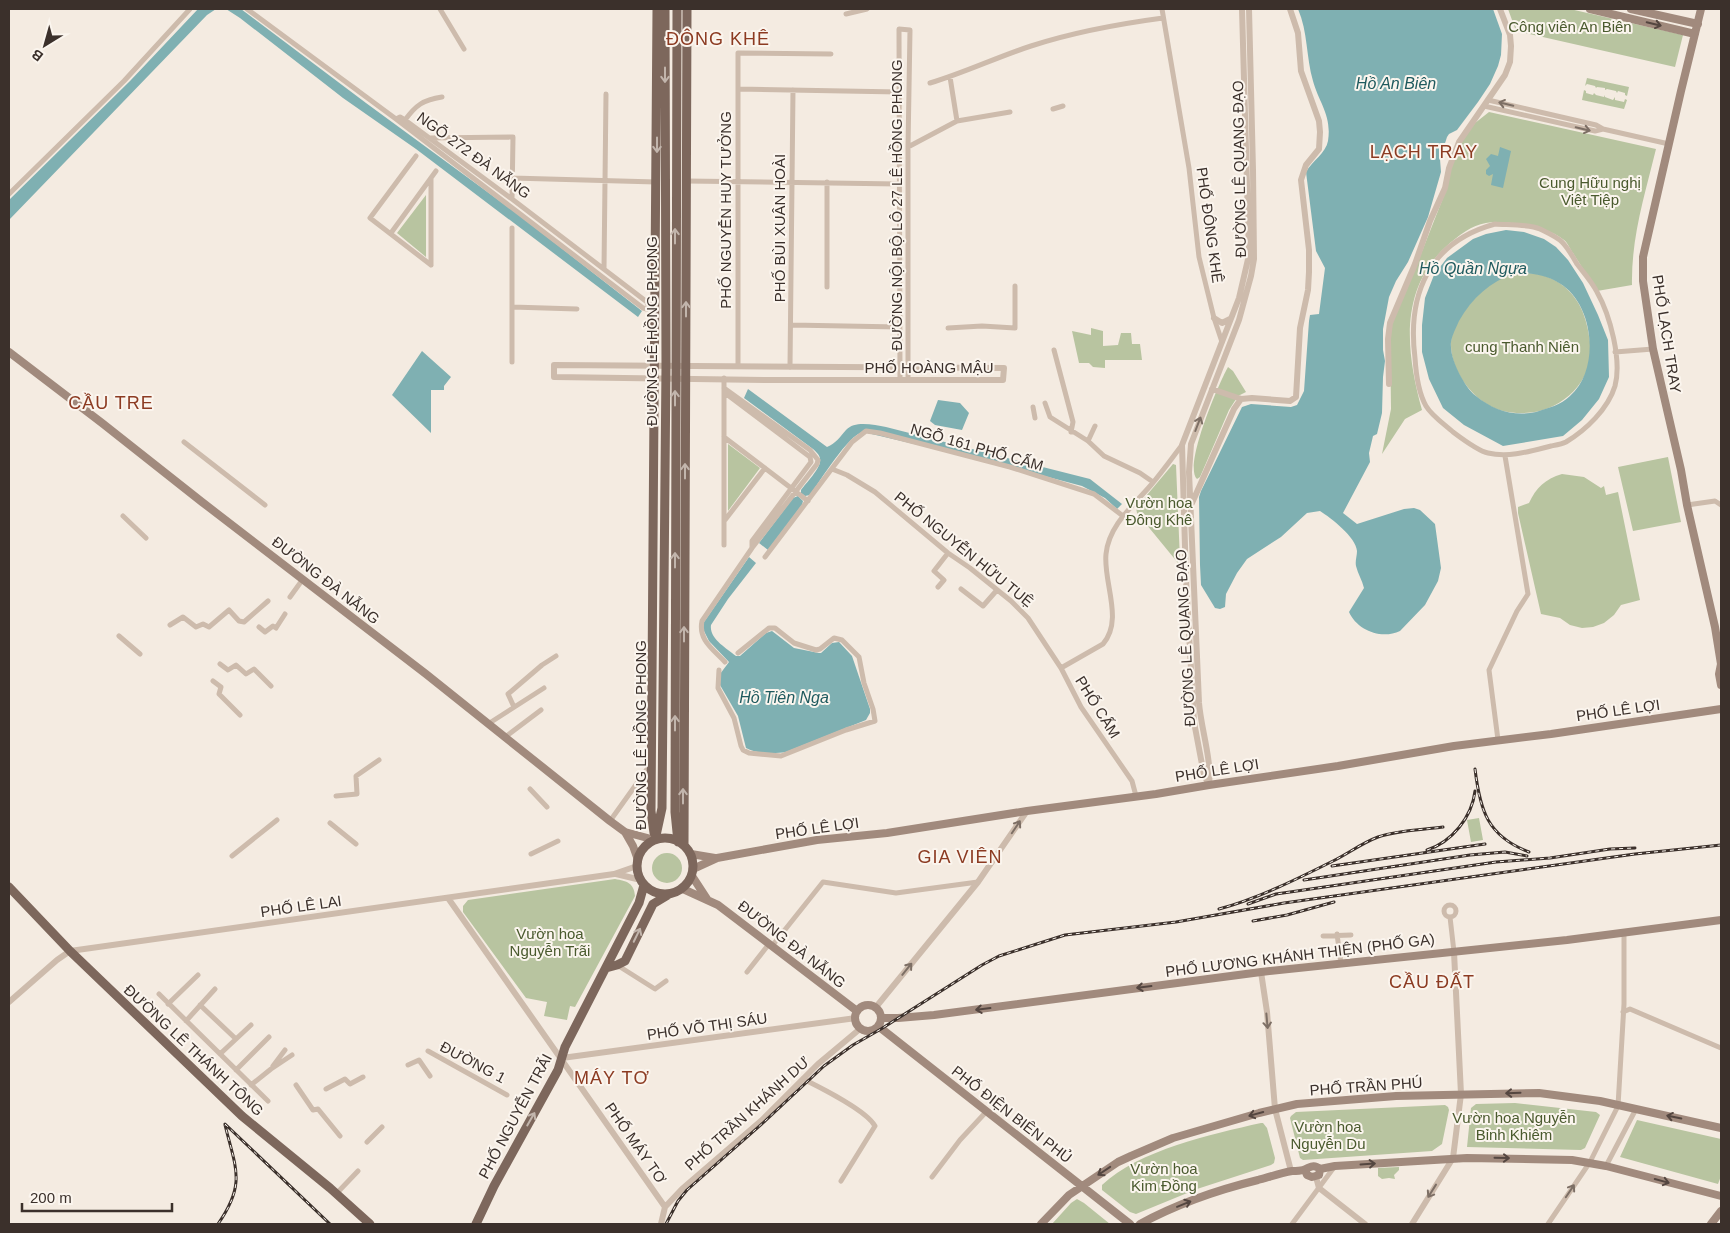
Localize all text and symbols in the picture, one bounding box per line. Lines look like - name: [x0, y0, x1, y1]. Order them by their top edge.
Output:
- park label: Công viên An Biên: [1508, 18, 1632, 35]
- north arrow: [20, 20, 70, 70]
- one-way arrow: [1646, 20, 1662, 29]
- district label: ĐÔNG KHÊ: [666, 28, 770, 49]
- text: B: [28, 46, 46, 65]
- street label: ĐƯỜNG NỘI BỘ LÔ 27 LÊ HỒNG PHONG: [888, 59, 905, 351]
- one-way arrow: [660, 66, 670, 83]
- water label: Hồ An Biên: [1356, 75, 1436, 92]
- street label: ĐƯỜNG LÊ QUANG ĐẠO: [1229, 80, 1249, 258]
- one-way arrow: [1498, 99, 1514, 108]
- street label: NGÕ 272 ĐÀ NẴNG: [414, 108, 534, 202]
- street label: PHỐ NGUYỄN HUY TƯỞNG: [717, 111, 734, 309]
- one-way arrow: [1574, 125, 1590, 134]
- one-way arrow: [652, 137, 661, 153]
- district label: LẠCH TRAY: [1370, 142, 1478, 162]
- street label: PHỐ BÙI XUÂN HOÀI: [771, 154, 788, 302]
- street label: PHỐ ĐÔNG KHÊ: [1193, 166, 1227, 284]
- park label: Cung Hữu nghị Việt Tiệp: [1539, 174, 1641, 208]
- one-way arrow: [671, 228, 680, 244]
- street label: ĐƯỜNG LÊ HỒNG PHONG: [643, 236, 660, 426]
- water label: Hồ Quần Ngựa: [1419, 260, 1527, 277]
- street label: PHỐ LẠCH TRAY: [1649, 274, 1685, 394]
- one-way arrow: [681, 301, 691, 318]
- park label: cung Thanh Niên: [1465, 338, 1579, 355]
- street label: PHỐ HOÀNG MẬU: [864, 359, 994, 376]
- one-way arrow: [670, 390, 680, 406]
- district label: CẦU TRE: [68, 392, 154, 413]
- one-way arrow: [1194, 417, 1204, 432]
- street label: NGÕ 161 PHỐ CẤM: [909, 420, 1045, 474]
- one-way arrow: [680, 464, 690, 480]
- street label: PHỐ NGUYỄN HỮU TUỆ: [891, 488, 1037, 610]
- park label: Vườn hoa Đông Khê: [1125, 494, 1193, 528]
- street label: ĐƯỜNG ĐÀ NẴNG: [269, 533, 383, 627]
- street label: ĐƯỜNG LÊ QUANG ĐẠO: [1172, 549, 1198, 727]
- one-way arrow: [670, 553, 680, 569]
- one-way arrow: [679, 626, 689, 642]
- street label: ĐƯỜNG LÊ HỒNG PHONG: [632, 640, 649, 830]
- street label: PHỐ CẤM: [1072, 673, 1124, 741]
- water label: Hồ Tiên Nga: [739, 689, 829, 706]
- street label: PHỐ LÊ LỢI: [1575, 696, 1661, 724]
- one-way arrow: [670, 715, 680, 732]
- street label: PHỐ LÊ LỢI: [1174, 755, 1260, 785]
- one-way arrow: [678, 789, 688, 805]
- street label: PHỐ LÊ LỢI: [774, 814, 860, 842]
- one-way arrow: [1011, 820, 1021, 834]
- district label: GIA VIÊN: [917, 847, 1003, 867]
- street label: PHỐ LÊ LAI: [259, 892, 343, 920]
- street label: ĐƯỜNG ĐÀ NẴNG: [735, 897, 849, 991]
- park label: Vườn hoa Nguyễn Trãi: [510, 925, 590, 959]
- one-way arrow: [633, 928, 642, 943]
- street label: PHỐ LƯƠNG KHÁNH THIỆN (PHỐ GA): [1164, 930, 1436, 980]
- one-way arrow: [901, 963, 912, 976]
- district label: CẦU ĐẤT: [1389, 971, 1475, 992]
- street label: ĐƯỜNG LÊ THÁNH TÔNG: [121, 981, 267, 1119]
- one-way arrow: [1137, 982, 1153, 992]
- one-way arrow: [976, 1004, 992, 1014]
- street label: PHỐ VÕ THỊ SÁU: [646, 1009, 768, 1043]
- one-way arrow: [1263, 1012, 1272, 1028]
- street label: ĐƯỜNG 1: [437, 1038, 509, 1086]
- street label: PHỐ NGUYỄN TRÃI: [475, 1051, 555, 1181]
- street label: PHỐ TRẦN KHÁNH DƯ: [681, 1052, 813, 1173]
- street label: PHỐ ĐIỆN BIÊN PHỦ: [949, 1062, 1075, 1166]
- district label: MÁY TƠ: [574, 1068, 650, 1088]
- street label: PHỐ TRẦN PHÚ: [1309, 1074, 1423, 1098]
- one-way arrow: [1506, 1088, 1522, 1098]
- street label: PHỐ MÁY TƠ: [602, 1099, 670, 1187]
- one-way arrow: [1248, 1109, 1264, 1119]
- park label: Vườn hoa Nguyễn Bỉnh Khiêm: [1452, 1109, 1576, 1143]
- one-way arrow: [526, 1112, 536, 1127]
- one-way arrow: [1666, 1112, 1682, 1121]
- park label: Vườn hoa Nguyễn Du: [1290, 1118, 1366, 1152]
- one-way arrow: [1493, 1153, 1509, 1163]
- one-way arrow: [1360, 1159, 1376, 1168]
- park label: Vườn hoa Kim Đồng: [1130, 1160, 1198, 1194]
- one-way arrow: [1098, 1166, 1112, 1176]
- one-way arrow: [1653, 1177, 1669, 1186]
- scale bar: [22, 1180, 172, 1212]
- one-way arrow: [1427, 1184, 1437, 1198]
- one-way arrow: [1565, 1184, 1575, 1198]
- text: 200 m: [30, 1189, 72, 1206]
- one-way arrow: [1176, 1198, 1191, 1208]

